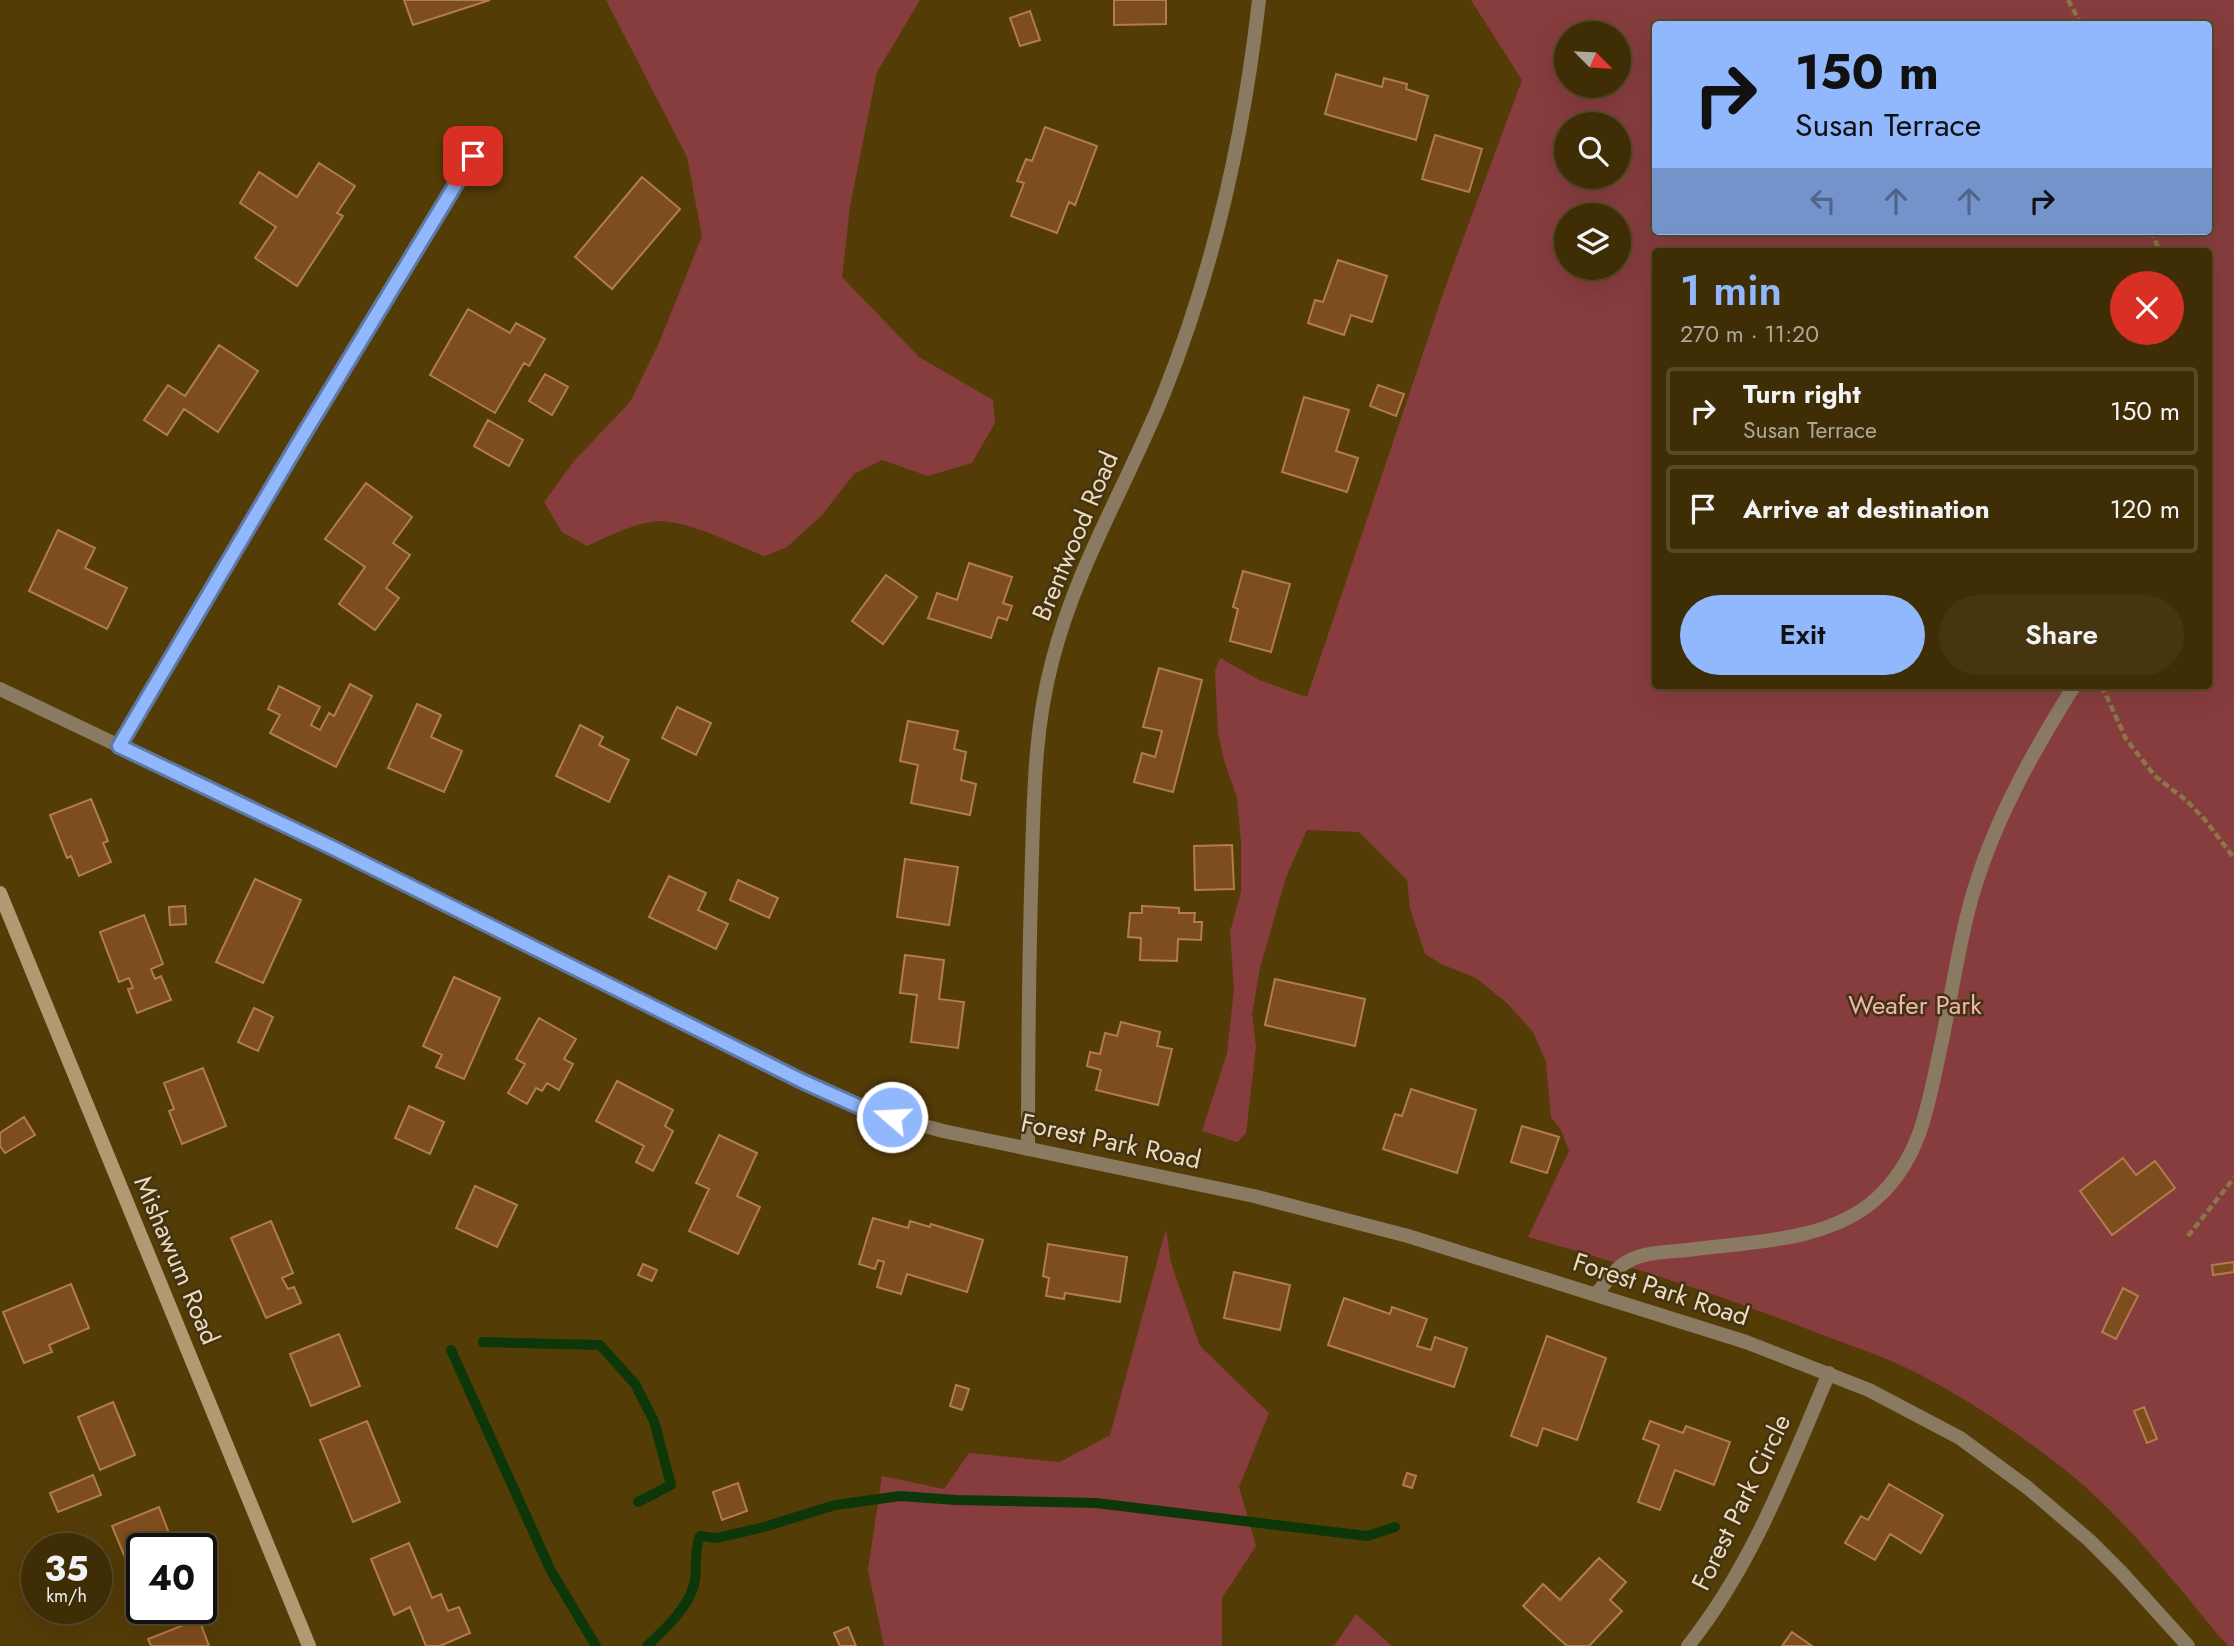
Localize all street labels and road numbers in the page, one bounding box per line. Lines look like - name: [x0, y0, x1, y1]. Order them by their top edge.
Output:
- street label: Brentwood Road: [1022, 445, 1128, 627]
- street label: Forest Park Road: [1018, 1103, 1204, 1179]
- street label: Mishawum Road: [124, 1170, 230, 1350]
- street label: Forest Park Road: [1568, 1243, 1754, 1335]
- street label: Forest Park Circle: [1682, 1407, 1800, 1597]

